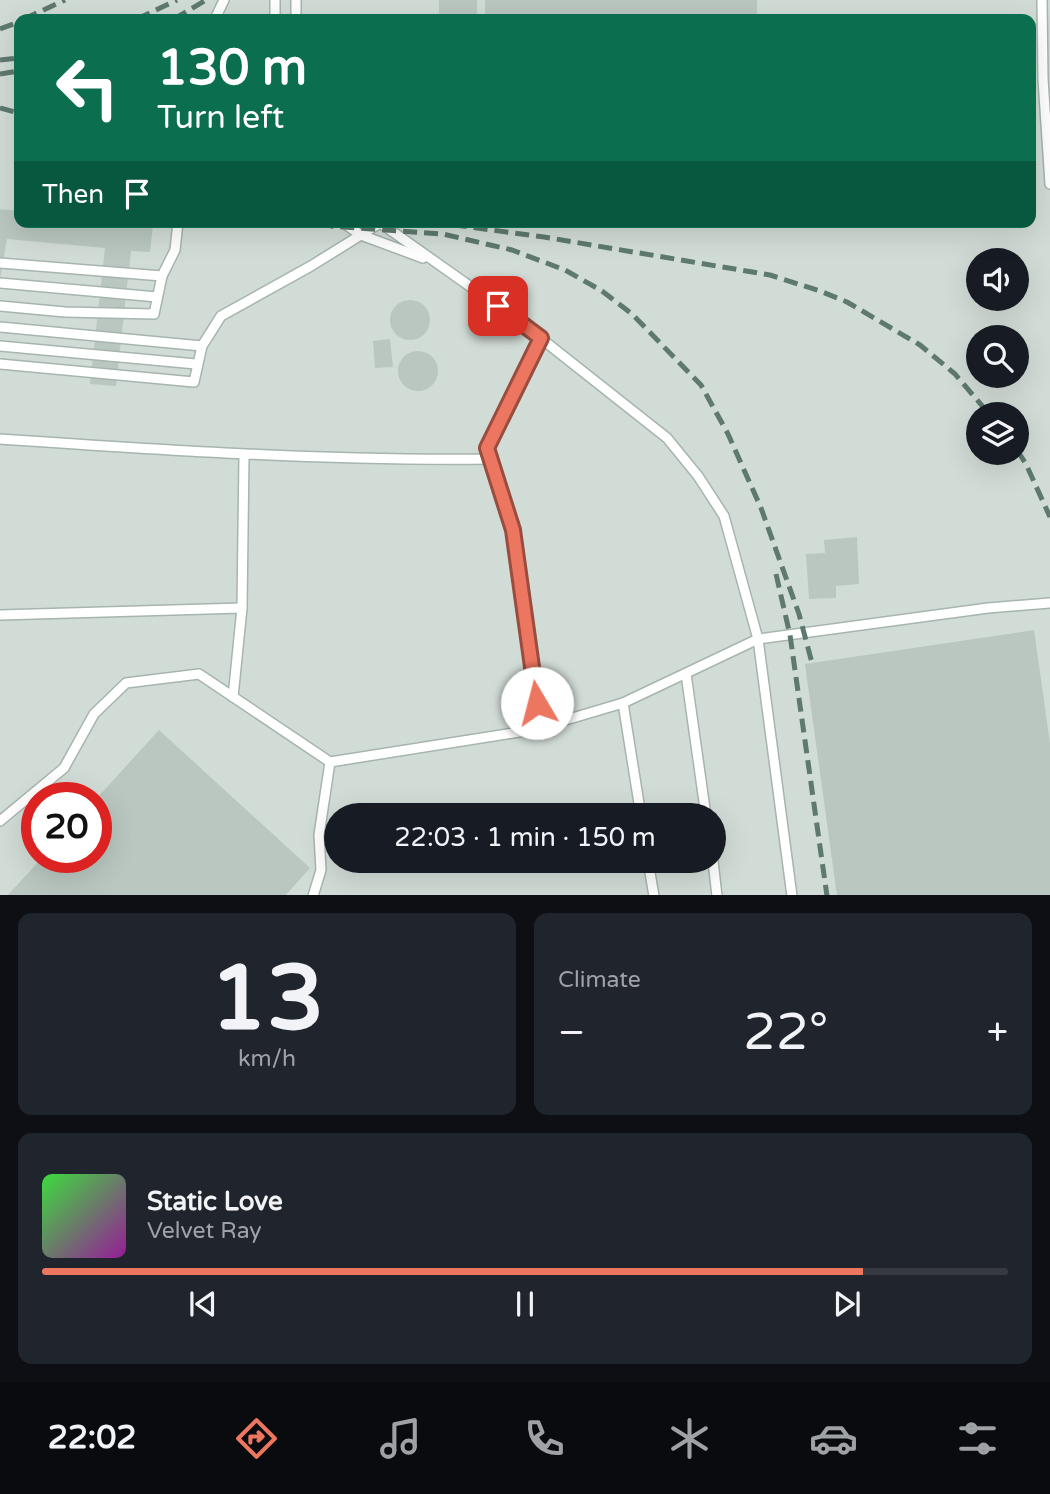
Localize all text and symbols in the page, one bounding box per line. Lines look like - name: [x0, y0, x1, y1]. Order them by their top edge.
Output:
- text: 130 m: [157, 39, 307, 98]
- icon: left: [42, 42, 133, 133]
- text: Turn left: [157, 99, 284, 137]
- icon: arrive: [118, 175, 156, 213]
- text: Then: [42, 179, 104, 210]
- map controls: [966, 248, 1029, 465]
- button: sound: [966, 248, 1029, 311]
- pin: [468, 276, 528, 336]
- icon: arrive: [479, 287, 517, 325]
- button: search: [966, 325, 1029, 388]
- button: layers: [966, 402, 1029, 465]
- position arrow: [500, 666, 574, 740]
- speed limit sign: 20: [21, 782, 112, 873]
- text: 22:03 · 1 min · 150 m: [394, 822, 656, 853]
- text: 13: [210, 944, 324, 1054]
- text: Climate: [558, 966, 641, 994]
- text: 22°: [743, 1001, 828, 1064]
- text: −: [558, 1010, 585, 1056]
- text: +: [987, 1010, 1008, 1056]
- text: km/h: [238, 1045, 296, 1073]
- text: Static Love: [147, 1186, 283, 1217]
- text: Velvet Ray: [147, 1217, 262, 1245]
- icon: previous: [184, 1285, 222, 1323]
- icon: pause: [506, 1285, 544, 1323]
- icon: next: [828, 1285, 866, 1323]
- icon: directions: [232, 1414, 281, 1463]
- icon: music: [376, 1414, 425, 1463]
- icon: phone: [520, 1414, 569, 1463]
- icon: climate: [665, 1414, 714, 1463]
- icon: car: [809, 1414, 858, 1463]
- icon: filters: [953, 1414, 1002, 1463]
- text: 22:02: [48, 1419, 136, 1457]

